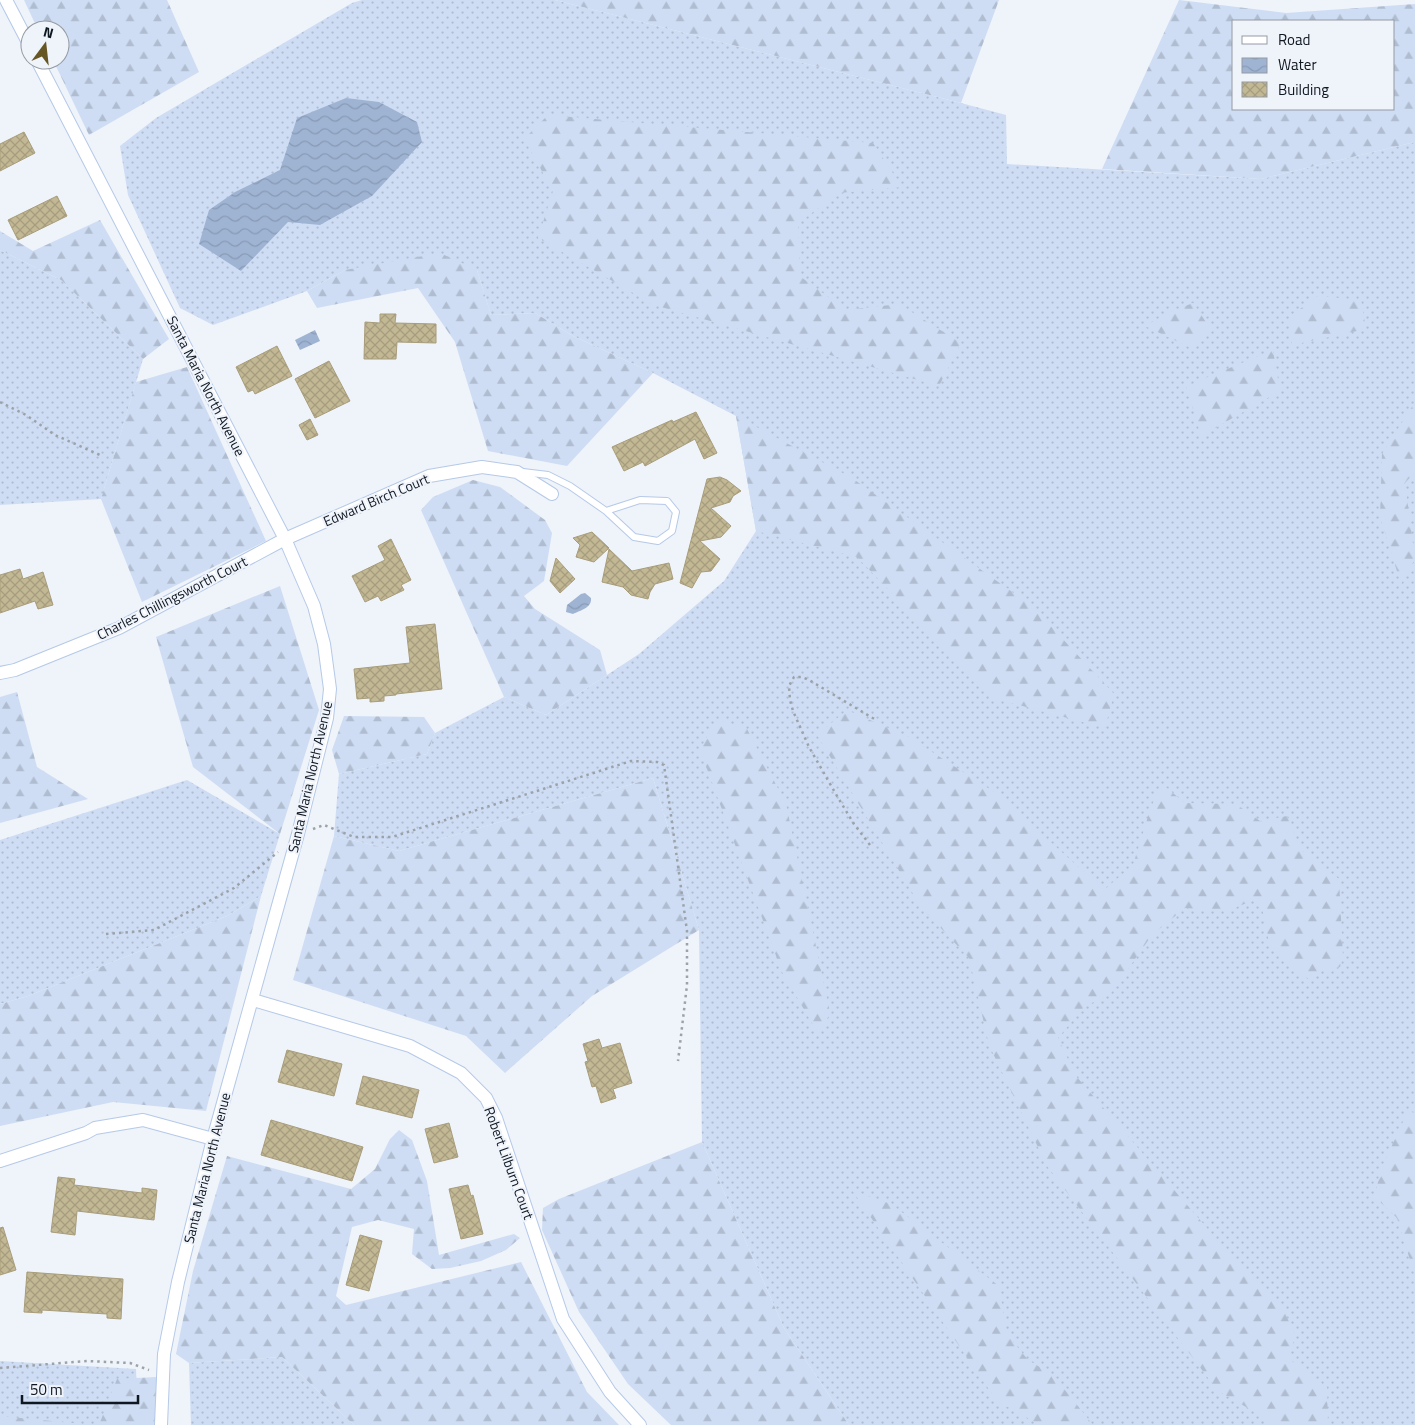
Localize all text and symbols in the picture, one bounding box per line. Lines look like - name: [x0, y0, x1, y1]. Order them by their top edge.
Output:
- north arrow: [20, 20, 70, 70]
- legend: [1232, 20, 1395, 110]
- text: N: [41, 21, 56, 43]
- text: Road: [1278, 28, 1310, 51]
- text: Water: [1278, 53, 1317, 76]
- text: Building: [1278, 78, 1329, 101]
- street label: Santa Maria North Avenue: [162, 312, 251, 460]
- street label: Edward Birch Court: [320, 468, 432, 531]
- street label: Charles Chillingsworth Court: [93, 550, 251, 645]
- street label: Santa Maria North Avenue: [282, 699, 337, 855]
- street label: Santa Maria North Avenue: [178, 1090, 235, 1246]
- street label: Robert Lilburn Court: [479, 1104, 540, 1222]
- scale bar: [22, 1372, 139, 1404]
- text: 50 m: [30, 1378, 63, 1401]

